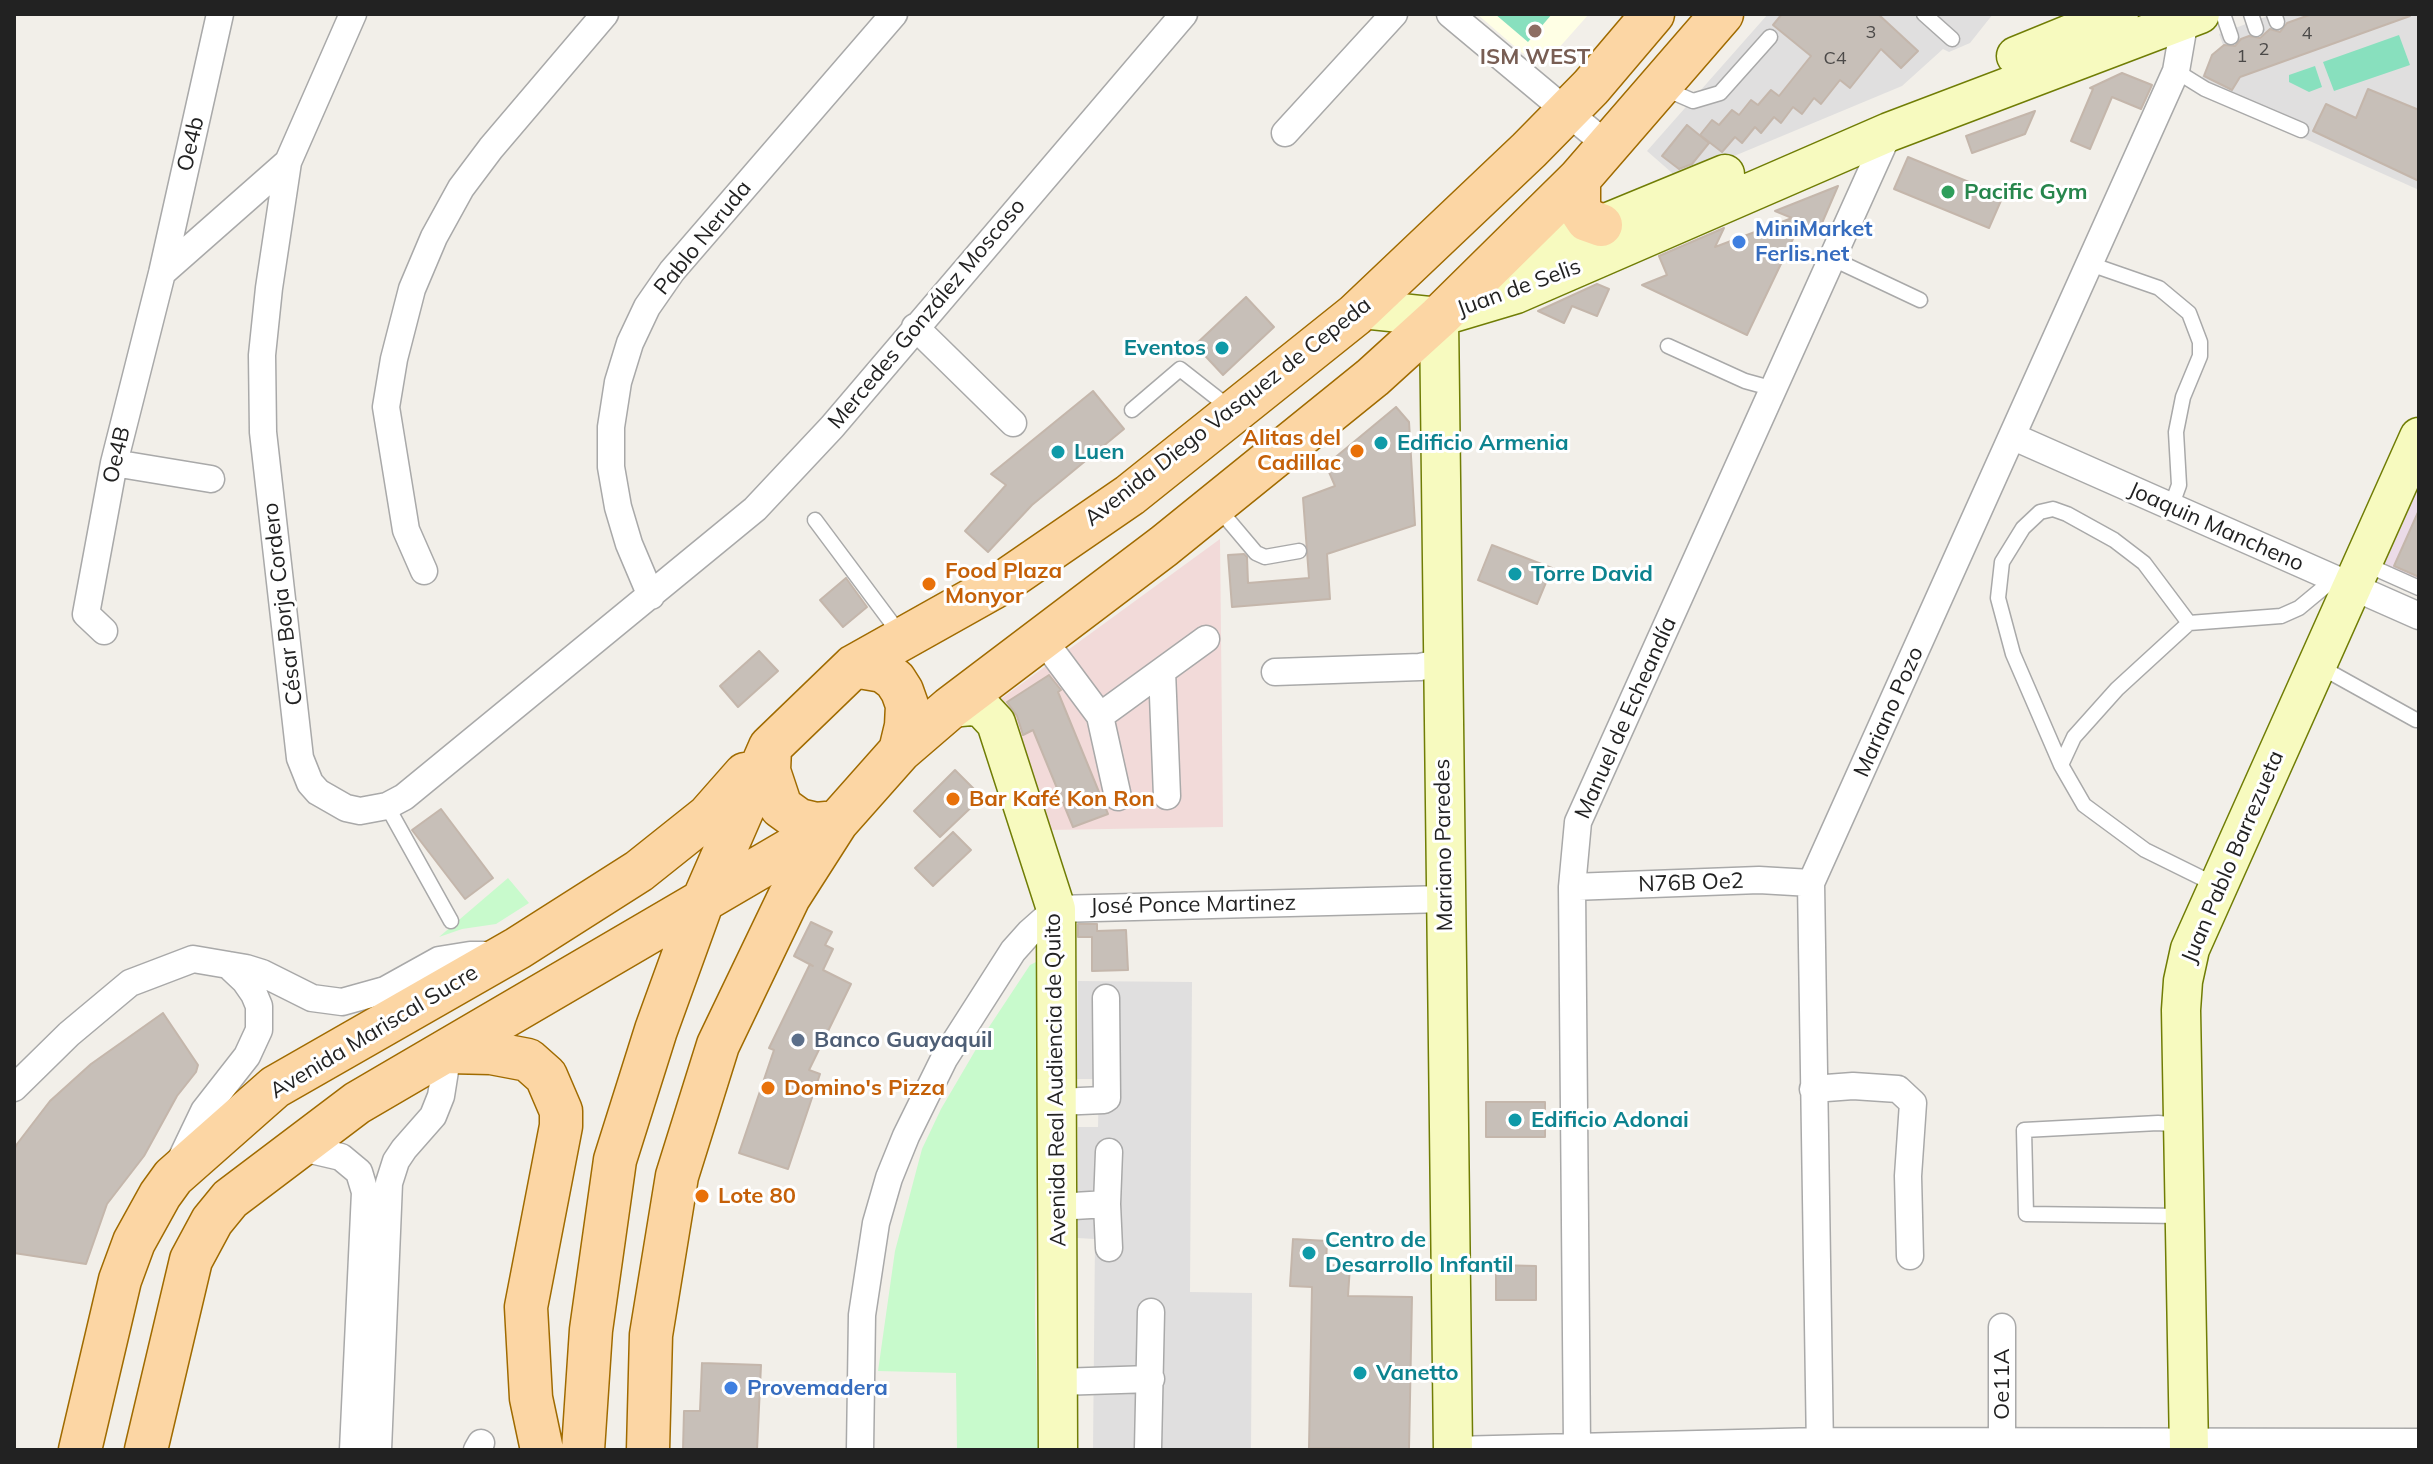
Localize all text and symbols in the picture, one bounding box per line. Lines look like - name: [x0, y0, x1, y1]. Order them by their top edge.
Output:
- marker: ISM WEST: [1526, 22, 1544, 40]
- house number: 3: [1866, 22, 1876, 44]
- house number: 4: [2302, 23, 2312, 45]
- house number: 2: [2259, 39, 2269, 61]
- place label: ISM WEST: [1480, 44, 1590, 70]
- house number: 1: [2237, 46, 2247, 68]
- house number: C4: [1823, 48, 1847, 70]
- street label: Oe4b: [172, 114, 210, 174]
- street label: Pablo Neruda: [649, 176, 757, 300]
- place label: Pacific Gym: [1964, 179, 2088, 205]
- marker: Pacific Gym: [1939, 183, 1957, 201]
- street label: Mercedes González Moscoso: [823, 193, 1031, 435]
- place label: MiniMarket Ferlis.net: [1755, 216, 1873, 268]
- marker: MiniMarket Ferlis.net: [1730, 233, 1748, 251]
- street label: Juan de Selis: [1454, 253, 1584, 323]
- street label: Avenida Diego Vasquez de Cepeda: [1079, 292, 1377, 532]
- place label: Eventos: [1124, 335, 1206, 361]
- marker: Eventos: [1213, 339, 1231, 357]
- street label: Oe4B: [98, 424, 136, 486]
- place label: Alitas del Cadillac: [1243, 425, 1341, 476]
- place label: Edificio Armenia: [1397, 430, 1569, 456]
- marker: Edificio Armenia: [1372, 434, 1390, 452]
- place label: Luen: [1074, 439, 1125, 465]
- marker: Alitas del Cadillac: [1348, 442, 1366, 460]
- marker: Luen: [1049, 443, 1067, 461]
- street label: Joaquin Mancheno: [2124, 477, 2308, 577]
- street label: César Borja Cordero: [257, 501, 309, 707]
- place label: Food Plaza Monyor: [945, 558, 1062, 610]
- place label: Torre David: [1531, 561, 1653, 587]
- marker: Torre David: [1506, 565, 1524, 583]
- marker: Food Plaza Monyor: [920, 575, 938, 593]
- street label: Manuel de Echeandía: [1570, 613, 1682, 823]
- street label: Mariano Pozo: [1849, 643, 1929, 781]
- street label: Juan Pablo Barrezueta: [2176, 747, 2290, 967]
- street label: Mariano Paredes: [1429, 758, 1459, 932]
- place label: Bar Kafé Kon Ron: [969, 786, 1155, 812]
- marker: Bar Kafé Kon Ron: [944, 790, 962, 808]
- street label: N76B Oe2: [1638, 868, 1744, 898]
- street label: José Ponce Martinez: [1090, 890, 1296, 920]
- street label: Avenida Real Audiencia de Quito: [1040, 913, 1072, 1247]
- street label: Avenida Mariscal Sucre: [265, 959, 483, 1105]
- place label: Banco Guayaquil: [814, 1027, 993, 1053]
- marker: Banco Guayaquil: [789, 1031, 807, 1049]
- place label: Domino's Pizza: [784, 1075, 945, 1101]
- marker: Domino's Pizza: [759, 1079, 777, 1097]
- place label: Edificio Adonai: [1531, 1107, 1689, 1133]
- marker: Edificio Adonai: [1506, 1111, 1524, 1129]
- place label: Lote 80: [718, 1183, 796, 1209]
- marker: Lote 80: [693, 1187, 711, 1205]
- place label: Centro de Desarrollo Infantil: [1325, 1227, 1513, 1278]
- marker: Centro de Desarrollo Infantil: [1300, 1244, 1318, 1262]
- street label: Oe11A: [1989, 1348, 2015, 1420]
- place label: Vanetto: [1376, 1360, 1458, 1386]
- marker: Vanetto: [1351, 1364, 1369, 1382]
- place label: Provemadera: [747, 1375, 888, 1401]
- marker: Provemadera: [722, 1379, 740, 1397]

